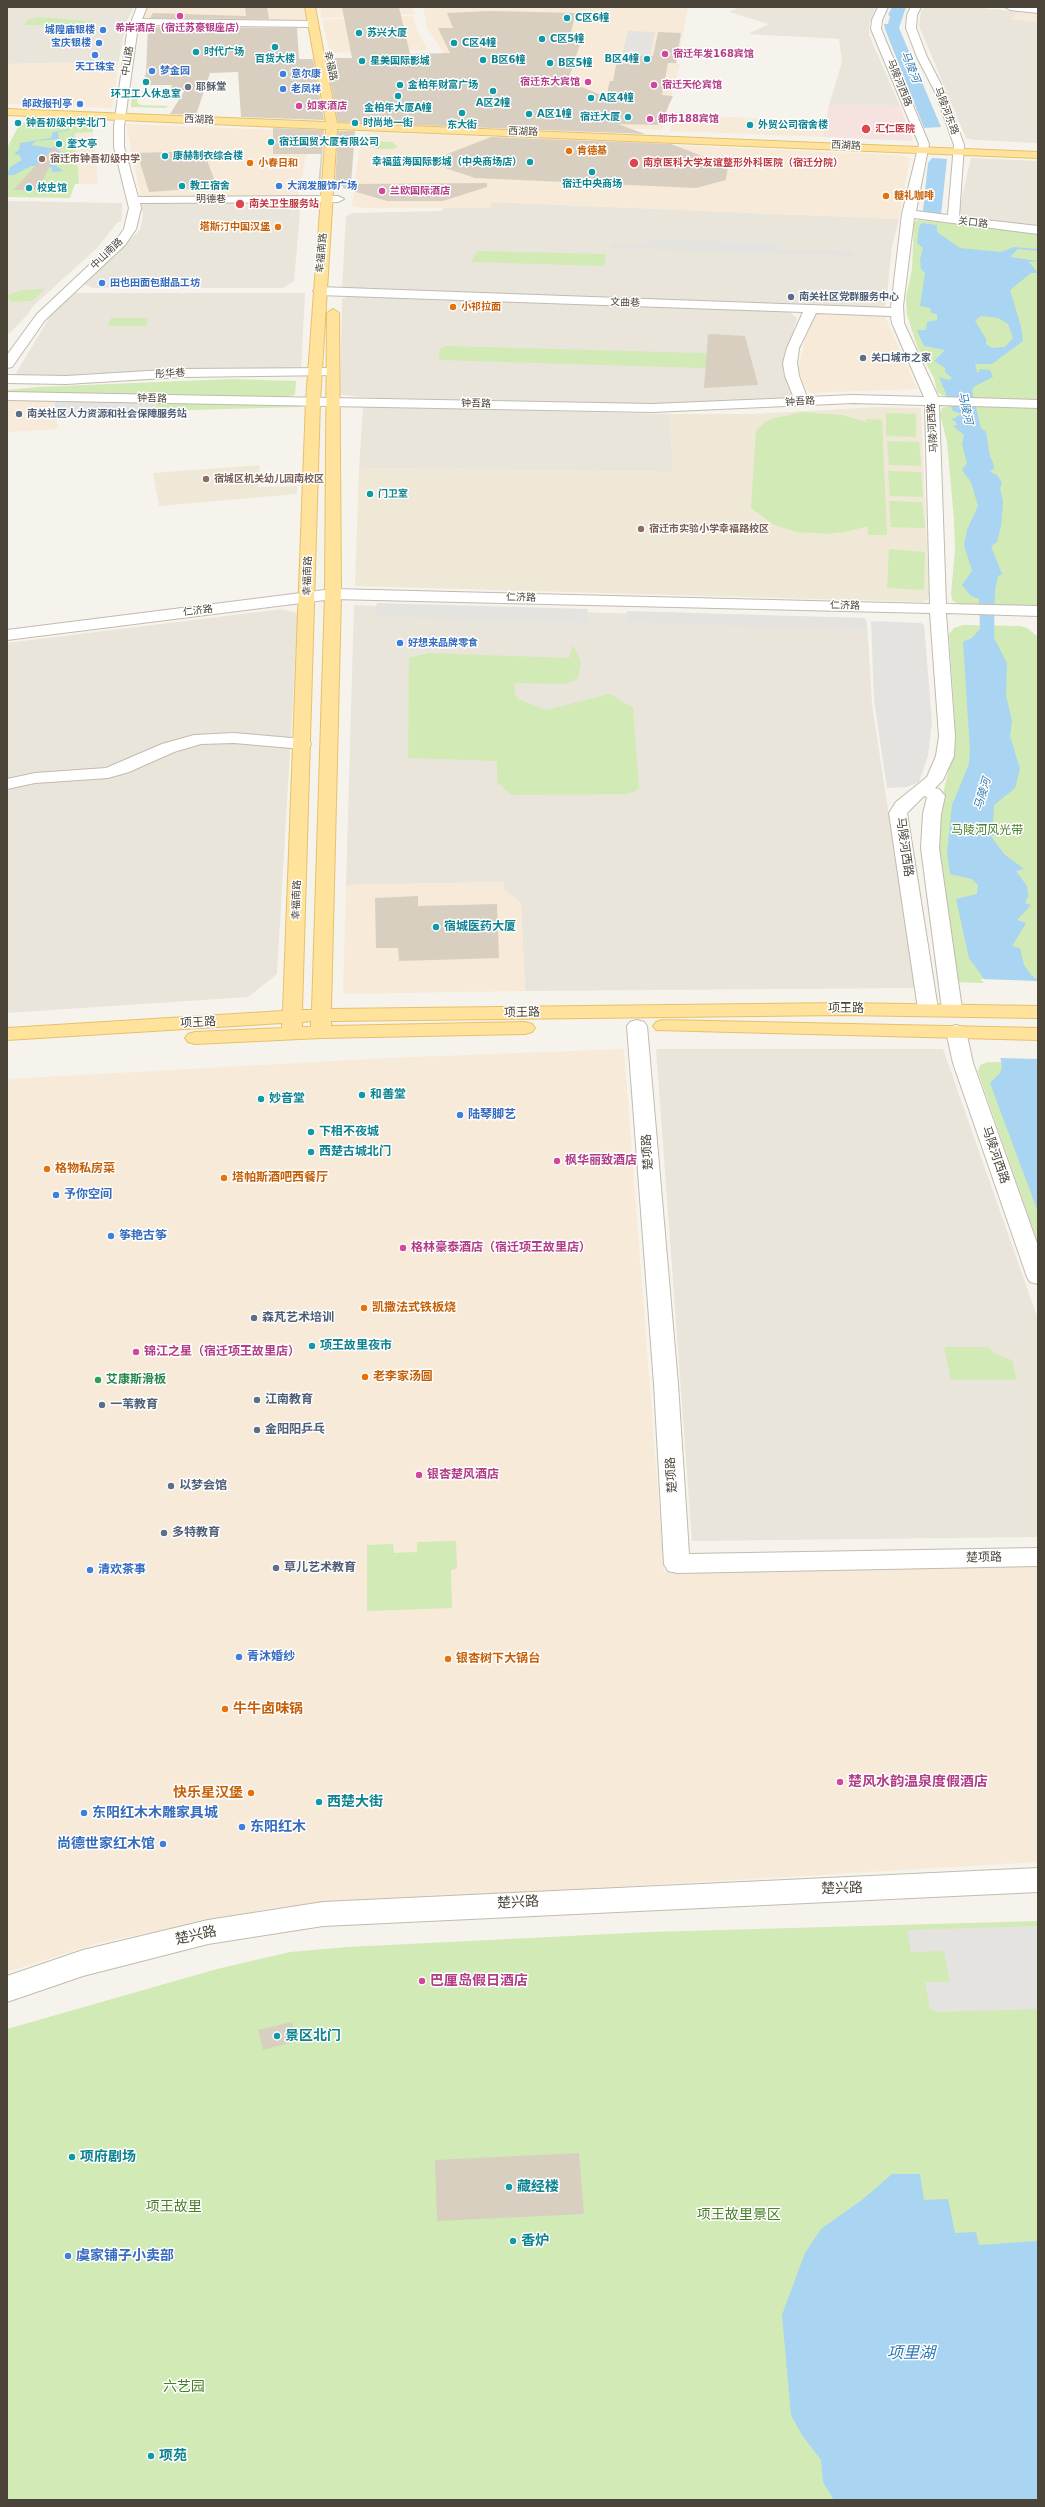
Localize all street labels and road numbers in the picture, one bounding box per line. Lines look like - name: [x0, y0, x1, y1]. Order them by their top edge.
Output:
- street label: 中山路: [120, 45, 136, 77]
- street label: 幸福路: [321, 50, 339, 82]
- street label: 马陵河西路: [884, 58, 914, 108]
- street label: 马陵河东路: [931, 86, 961, 136]
- street label: 西湖路: [184, 113, 214, 127]
- street label: 西湖路: [508, 125, 538, 139]
- street label: 西湖路: [831, 139, 861, 153]
- street label: 明德巷: [196, 193, 226, 205]
- street label: 关口路: [957, 215, 989, 231]
- street label: 幸福南路: [314, 233, 330, 273]
- street label: 中山南路: [88, 236, 126, 272]
- street label: 文曲巷: [610, 296, 640, 310]
- street label: 彤华巷: [155, 367, 185, 381]
- street label: 钟吾路: [137, 393, 167, 405]
- street label: 钟吾路: [785, 395, 815, 409]
- street label: 钟吾路: [461, 398, 491, 410]
- street label: 马陵河西路: [926, 403, 940, 453]
- street label: 幸福南路: [301, 556, 315, 596]
- street label: 仁济路: [506, 592, 536, 604]
- street label: 仁济路: [830, 600, 860, 612]
- street label: 仁济路: [182, 603, 214, 619]
- street label: 马陵河西路: [893, 816, 915, 878]
- street label: 幸福南路: [290, 880, 304, 920]
- street label: 项王路: [828, 1002, 864, 1016]
- street label: 项王路: [504, 1005, 540, 1021]
- street label: 项王路: [180, 1015, 216, 1031]
- street label: 马陵河西路: [978, 1124, 1012, 1186]
- street label: 楚项路: [640, 1134, 656, 1170]
- street label: 楚项路: [664, 1457, 680, 1493]
- street label: 楚项路: [966, 1550, 1002, 1566]
- street label: 楚兴路: [821, 1880, 863, 1898]
- street label: 楚兴路: [497, 1894, 539, 1912]
- street label: 楚兴路: [174, 1923, 218, 1949]

